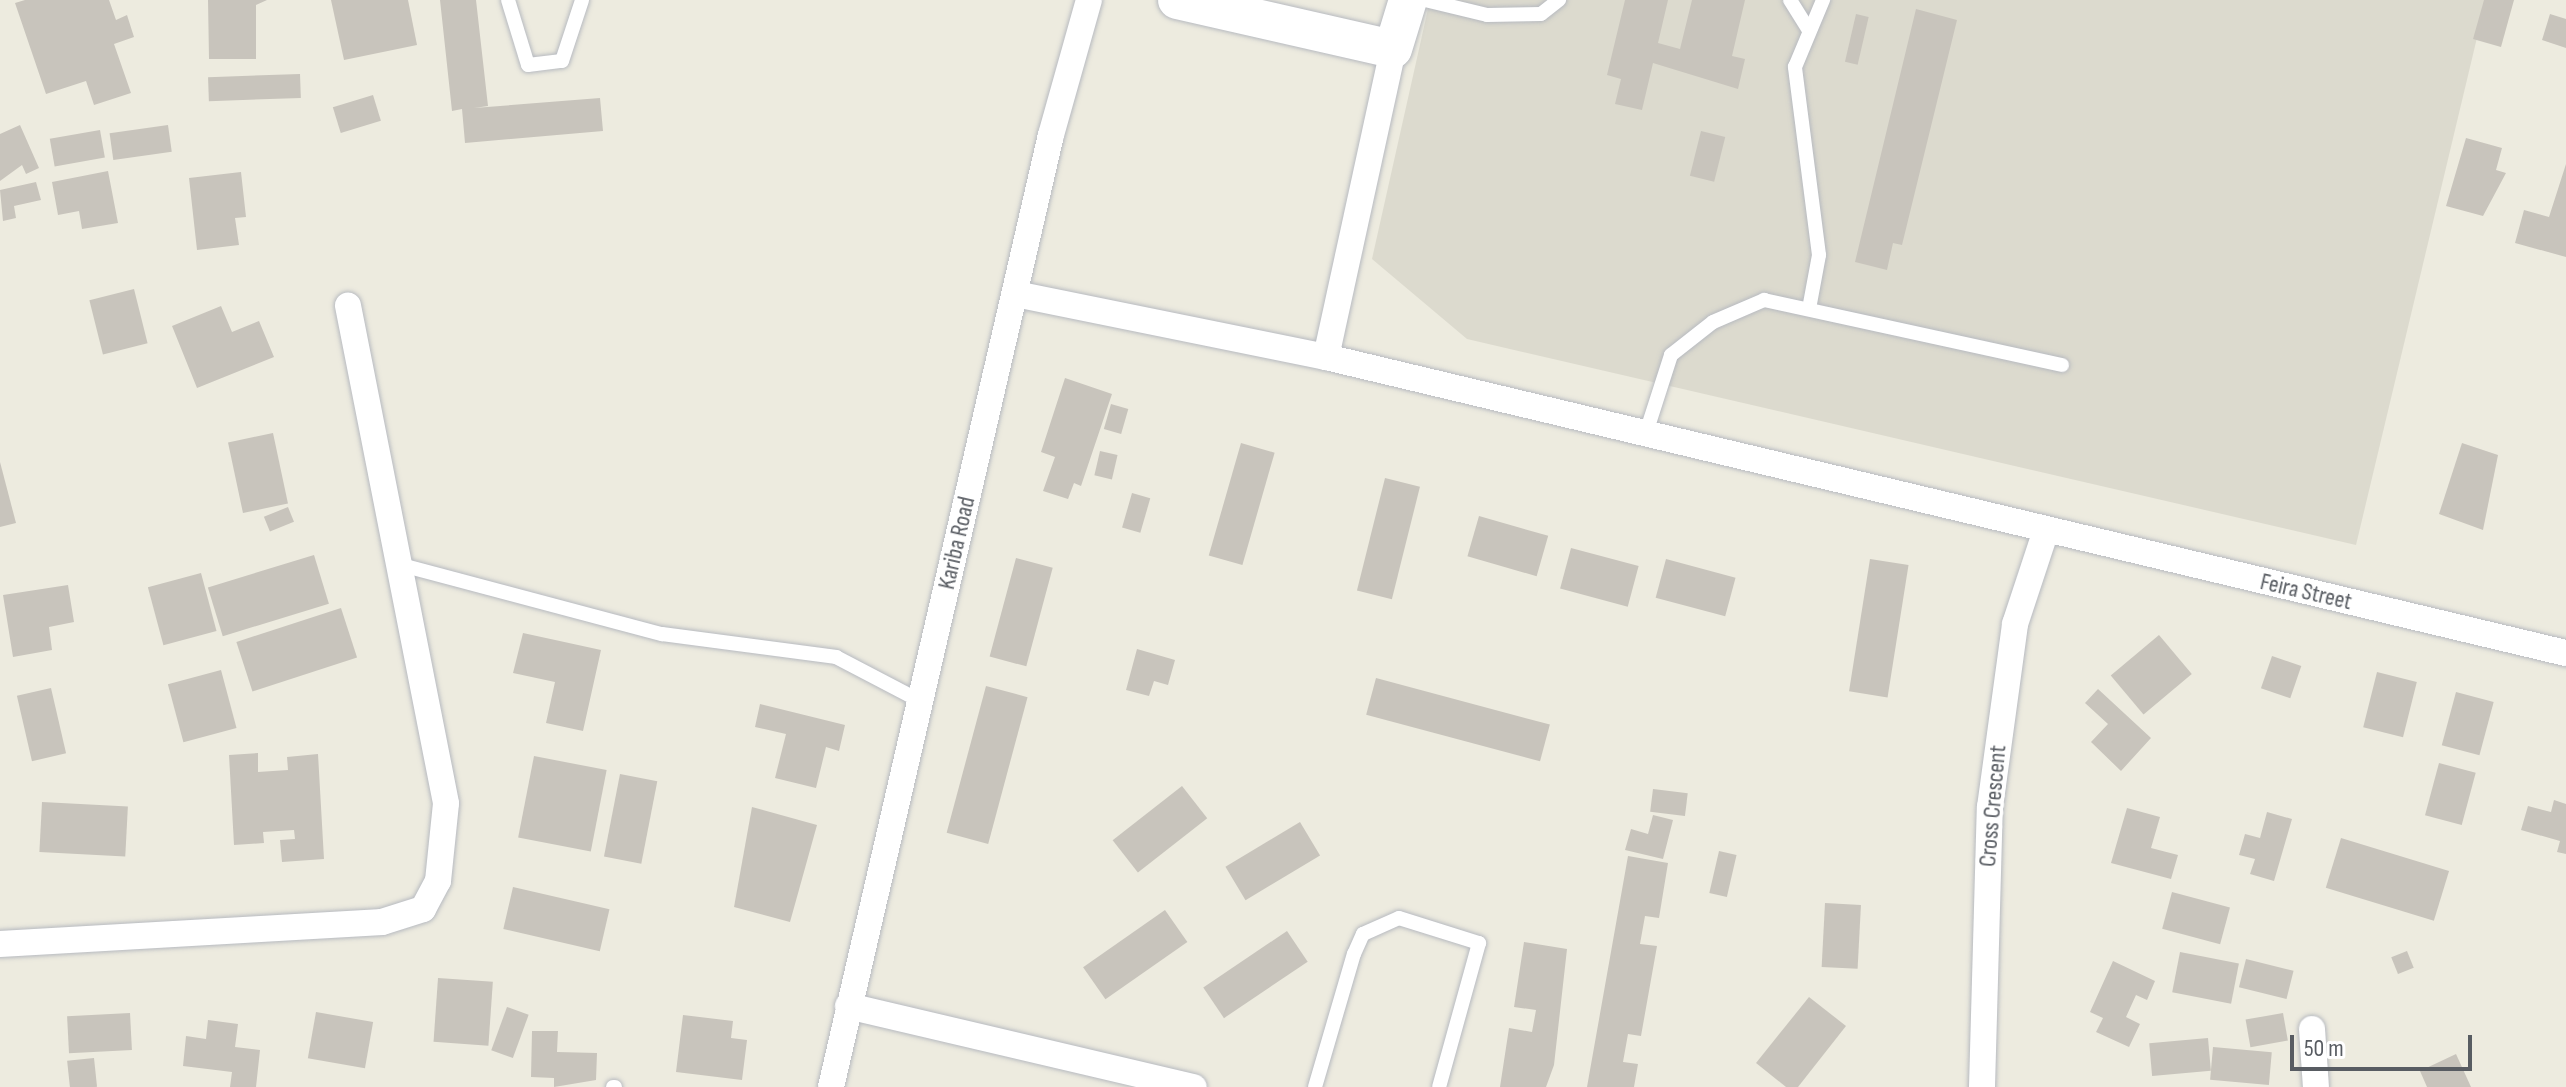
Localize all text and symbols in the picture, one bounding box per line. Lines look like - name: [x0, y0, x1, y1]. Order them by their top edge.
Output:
- street label: Kariba Road: [932, 494, 982, 592]
- street label: Feira Street: [2257, 568, 2355, 616]
- street label: Cross Crescent: [1973, 744, 2013, 868]
- scale bar: [2294, 1019, 2476, 1069]
- text: 50 m: [2304, 1034, 2344, 1063]

